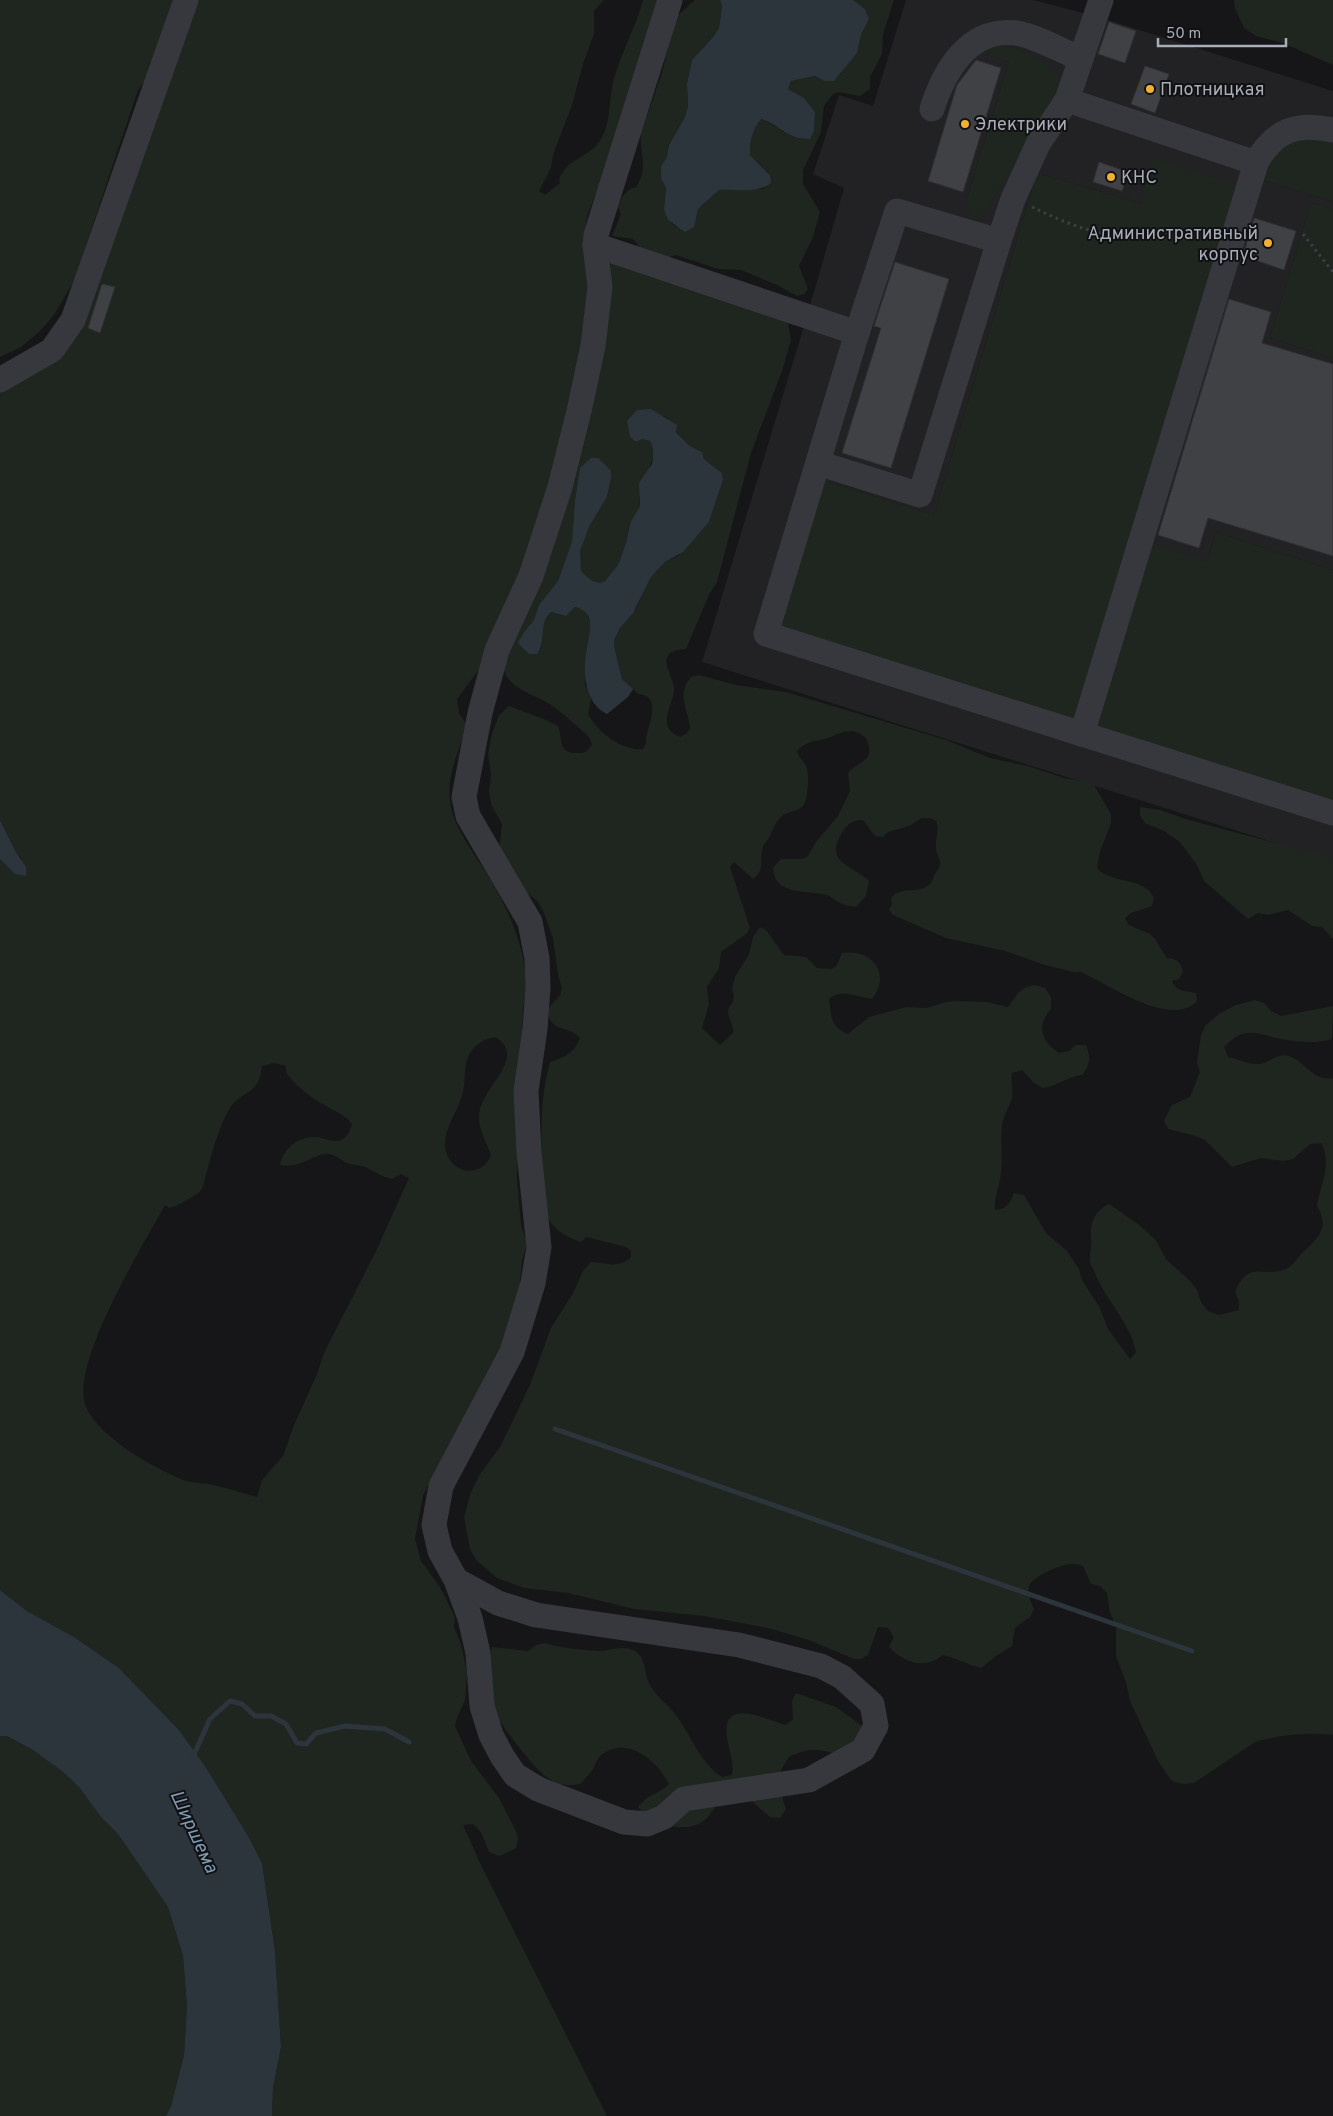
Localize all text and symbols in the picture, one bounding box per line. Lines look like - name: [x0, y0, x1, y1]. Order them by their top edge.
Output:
- scale bar: [1158, 15, 1286, 47]
- text: 50 m: [1166, 25, 1201, 44]
- place label: Плотницкая: [1160, 79, 1264, 102]
- marker: Плотницкая: [1144, 83, 1156, 95]
- place label: Электрики: [975, 114, 1067, 137]
- marker: Электрики: [959, 118, 971, 130]
- place label: КНС: [1121, 167, 1157, 190]
- marker: КНС: [1105, 171, 1117, 183]
- place label: Административный корпус: [1088, 223, 1258, 267]
- marker: Административный корпус: [1262, 237, 1274, 249]
- water label: Ширшема: [164, 1787, 223, 1877]

